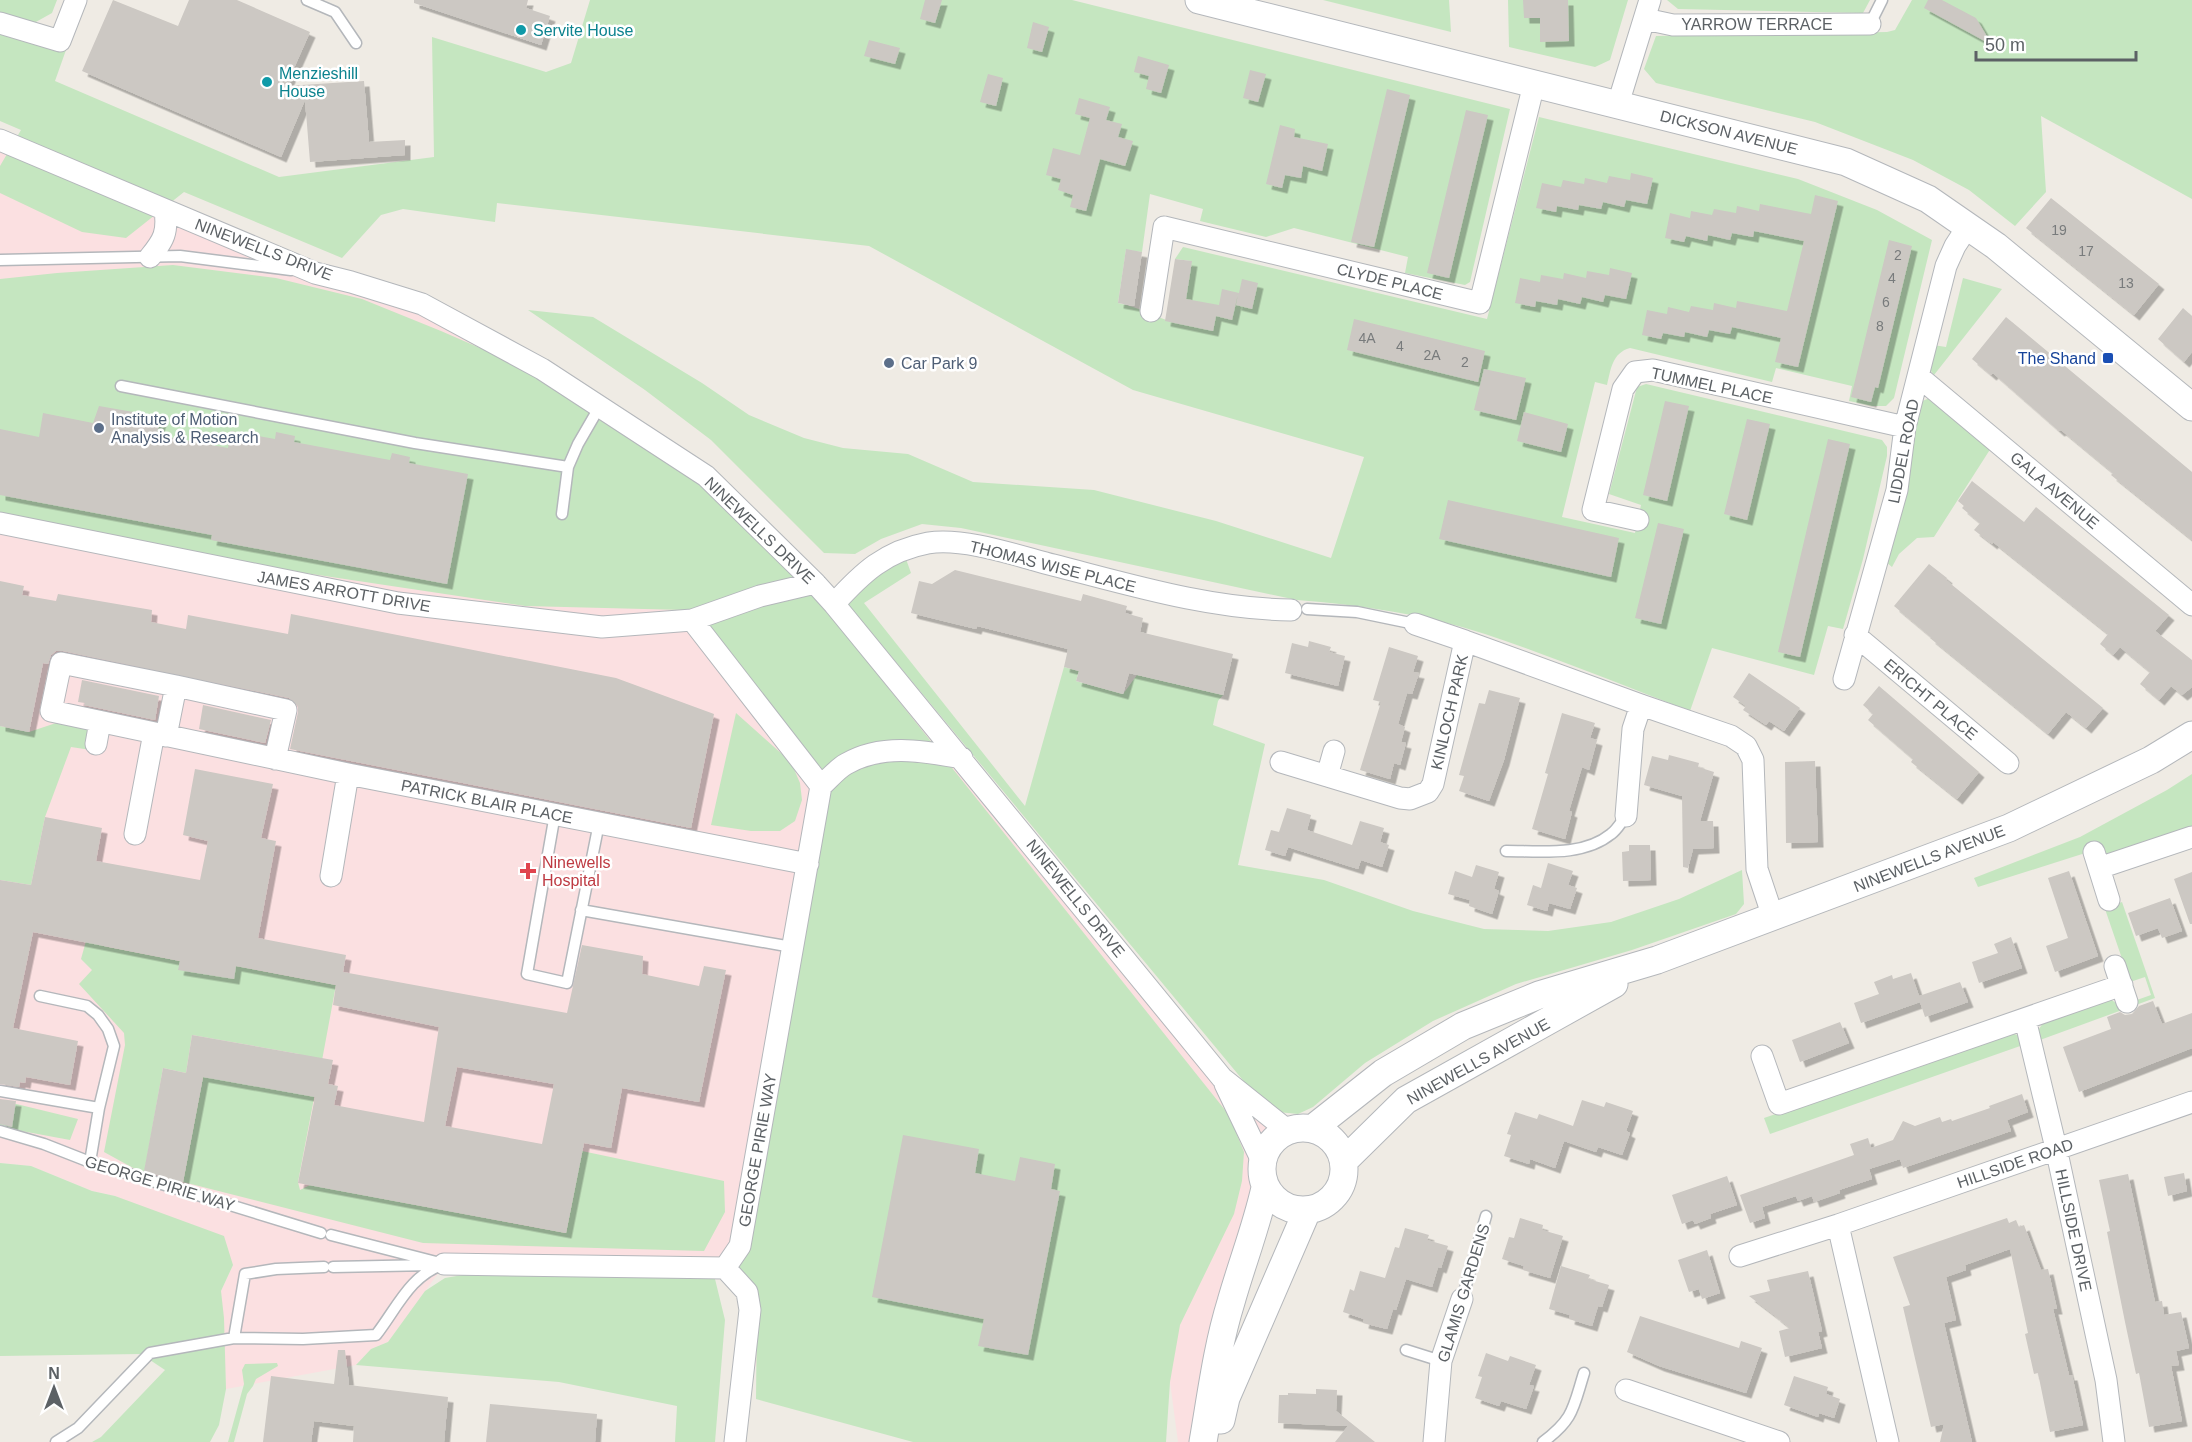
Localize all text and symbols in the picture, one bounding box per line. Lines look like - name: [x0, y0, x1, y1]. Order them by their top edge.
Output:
- street label: YARROW TERRACE: [1681, 16, 1833, 33]
- place label: Servite House: [533, 22, 634, 39]
- marker: Servite House: [514, 23, 528, 37]
- scale bar: [1976, 24, 2136, 62]
- text: 50 m: [1985, 35, 2025, 55]
- place label: Menzieshill House: [279, 65, 358, 100]
- marker: Menzieshill House: [260, 75, 274, 89]
- street label: DICKSON AVENUE: [1658, 107, 1799, 158]
- street label: NINEWELLS DRIVE: [193, 215, 335, 284]
- house number: 19: [2051, 222, 2067, 238]
- house number: 17: [2078, 243, 2094, 259]
- house number: 2: [1894, 247, 1902, 263]
- street label: CLYDE PLACE: [1335, 260, 1445, 303]
- house number: 4: [1888, 270, 1896, 286]
- house number: 13: [2118, 275, 2134, 291]
- house number: 6: [1882, 294, 1890, 310]
- house number: 8: [1876, 318, 1884, 334]
- house number: 4A: [1358, 330, 1376, 346]
- house number: 4: [1396, 338, 1404, 354]
- house number: 2A: [1423, 347, 1441, 363]
- place label: The Shand: [2018, 350, 2096, 367]
- marker: The Shand: [2101, 351, 2115, 365]
- house number: 2: [1461, 354, 1469, 370]
- place label: Car Park 9: [901, 355, 978, 372]
- marker: Car Park 9: [882, 356, 896, 370]
- street label: TUMMEL PLACE: [1650, 364, 1774, 407]
- street label: LIDDEL ROAD: [1885, 397, 1922, 505]
- place label: Institute of Motion Analysis & Research: [111, 411, 259, 446]
- marker: Institute of Motion Analysis & Research: [92, 421, 106, 435]
- street label: GALA AVENUE: [2007, 449, 2102, 532]
- street label: NINEWELLS DRIVE: [701, 474, 818, 587]
- street label: THOMAS WISE PLACE: [968, 538, 1138, 595]
- street label: JAMES ARROTT DRIVE: [256, 568, 432, 615]
- street label: KINLOCH PARK: [1428, 652, 1471, 771]
- street label: ERICHT PLACE: [1881, 656, 1981, 743]
- street label: PATRICK BLAIR PLACE: [400, 776, 574, 826]
- street label: NINEWELLS AVENUE: [1851, 822, 2007, 895]
- street label: NINEWELLS DRIVE: [1023, 836, 1128, 960]
- place label: Ninewells Hospital: [542, 854, 610, 889]
- marker: Ninewells Hospital: [519, 862, 537, 880]
- street label: NINEWELLS AVENUE: [1404, 1015, 1553, 1108]
- street label: GEORGE PIRIE WAY: [736, 1072, 779, 1228]
- street label: HILLSIDE ROAD: [1955, 1136, 2076, 1191]
- street label: GEORGE PIRIE WAY: [83, 1153, 237, 1214]
- street label: HILLSIDE DRIVE: [2052, 1167, 2095, 1293]
- street label: GLAMIS GARDENS: [1434, 1222, 1493, 1365]
- north arrow: [24, 1358, 84, 1418]
- text: N: [48, 1365, 60, 1382]

